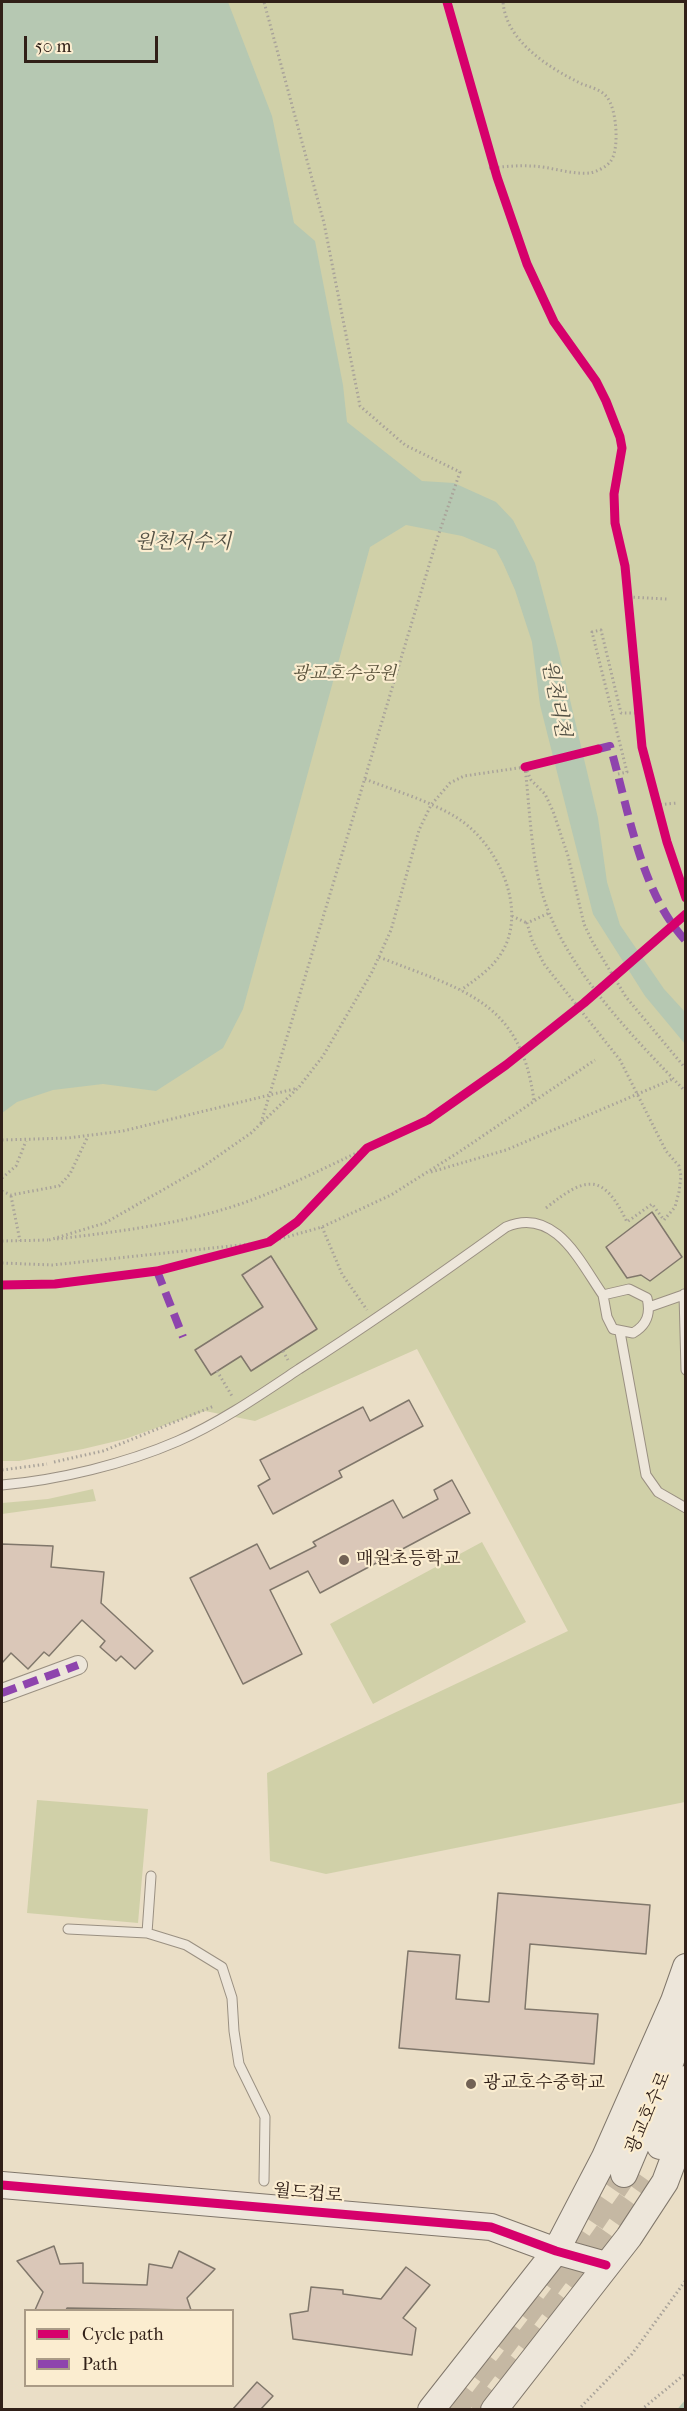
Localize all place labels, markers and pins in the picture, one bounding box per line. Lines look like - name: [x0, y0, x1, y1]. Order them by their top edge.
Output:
- place label: 매원초등학교: [356, 1549, 460, 1571]
- marker: 매원초등학교: [337, 1553, 351, 1567]
- place label: 광교호수중학교: [483, 2073, 605, 2095]
- marker: 광교호수중학교: [464, 2077, 478, 2091]

